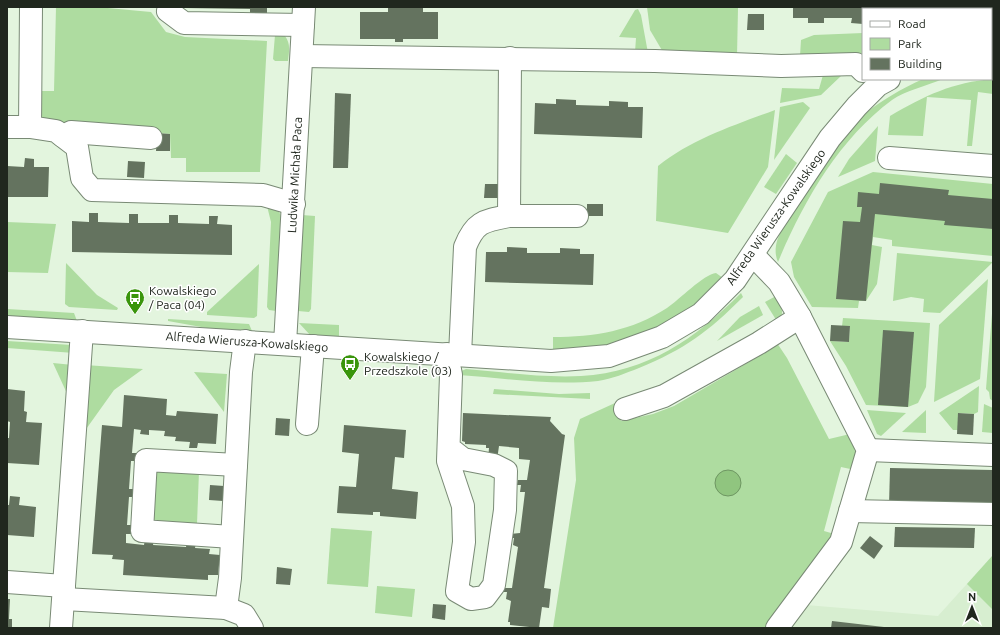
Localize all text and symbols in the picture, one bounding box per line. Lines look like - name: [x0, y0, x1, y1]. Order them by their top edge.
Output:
- legend: [862, 8, 992, 80]
- text: Road: [898, 17, 926, 30]
- text: Park: [898, 37, 922, 50]
- text: Building: [898, 57, 942, 70]
- street label: Ludwika Michała Paca: [285, 117, 304, 233]
- street label: Alfreda Wierusza-Kowalskiego: [724, 146, 828, 287]
- place label: Kowalskiego / Paca (04): [148, 284, 217, 312]
- bus stop icon: Kowalskiego / Paca (04): [124, 287, 146, 315]
- street label: Alfreda Wierusza-Kowalskiego: [165, 329, 329, 354]
- place label: Kowalskiego / Przedszkole (03): [364, 350, 452, 378]
- bus stop icon: Kowalskiego / Przedszkole (03): [339, 353, 361, 381]
- north arrow: [952, 587, 992, 627]
- text: N: [968, 591, 976, 603]

